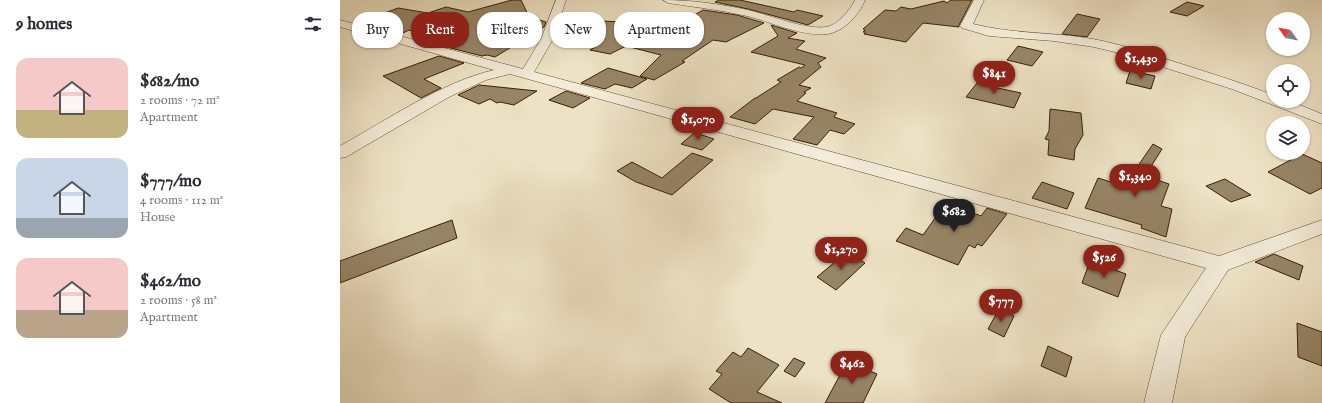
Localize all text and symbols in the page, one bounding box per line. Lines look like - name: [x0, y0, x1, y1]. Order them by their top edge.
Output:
- chip: Buy: [352, 12, 403, 48]
- chip: Rent: [411, 12, 469, 48]
- chip: Filters: [477, 12, 542, 48]
- chip: New: [550, 12, 606, 48]
- chip: Apartment: [614, 12, 704, 48]
- north arrow: [1266, 12, 1310, 56]
- map controls: [1266, 12, 1310, 160]
- icon: filters: [302, 13, 324, 35]
- text: 9 homes: [16, 14, 72, 35]
- pin: $1,430: [1108, 46, 1174, 80]
- text: $1,430: [1124, 50, 1158, 67]
- pin: $841: [970, 61, 1018, 95]
- button: locate: [1266, 64, 1310, 108]
- text: $841: [982, 65, 1006, 82]
- text: $682/mo: [140, 71, 199, 92]
- icon: home: [48, 74, 96, 122]
- text: 2 rooms · 72 m²: [140, 92, 220, 109]
- pin: $1,070: [665, 107, 731, 141]
- text: Apartment: [140, 109, 198, 126]
- text: $1,070: [681, 111, 715, 128]
- button: layers: [1266, 116, 1310, 160]
- pin: $1,340: [1102, 164, 1168, 198]
- text: $1,340: [1118, 168, 1152, 185]
- text: $777/mo: [140, 171, 201, 192]
- icon: home: [48, 174, 96, 222]
- text: 4 rooms · 112 m²: [140, 192, 223, 209]
- pin: $682: [930, 199, 978, 233]
- text: $682: [942, 203, 966, 220]
- text: House: [140, 209, 175, 226]
- pin: $1,270: [808, 237, 874, 271]
- text: $1,270: [824, 241, 858, 258]
- pin: $526: [1080, 245, 1128, 279]
- text: $526: [1092, 249, 1116, 266]
- text: $462/mo: [140, 271, 201, 292]
- icon: home: [48, 274, 96, 322]
- pin: $777: [977, 289, 1025, 323]
- text: 2 rooms · 58 m²: [140, 292, 217, 309]
- text: $777: [988, 293, 1014, 310]
- text: Apartment: [140, 309, 198, 326]
- pin: $462: [828, 351, 876, 385]
- text: $462: [839, 355, 865, 372]

